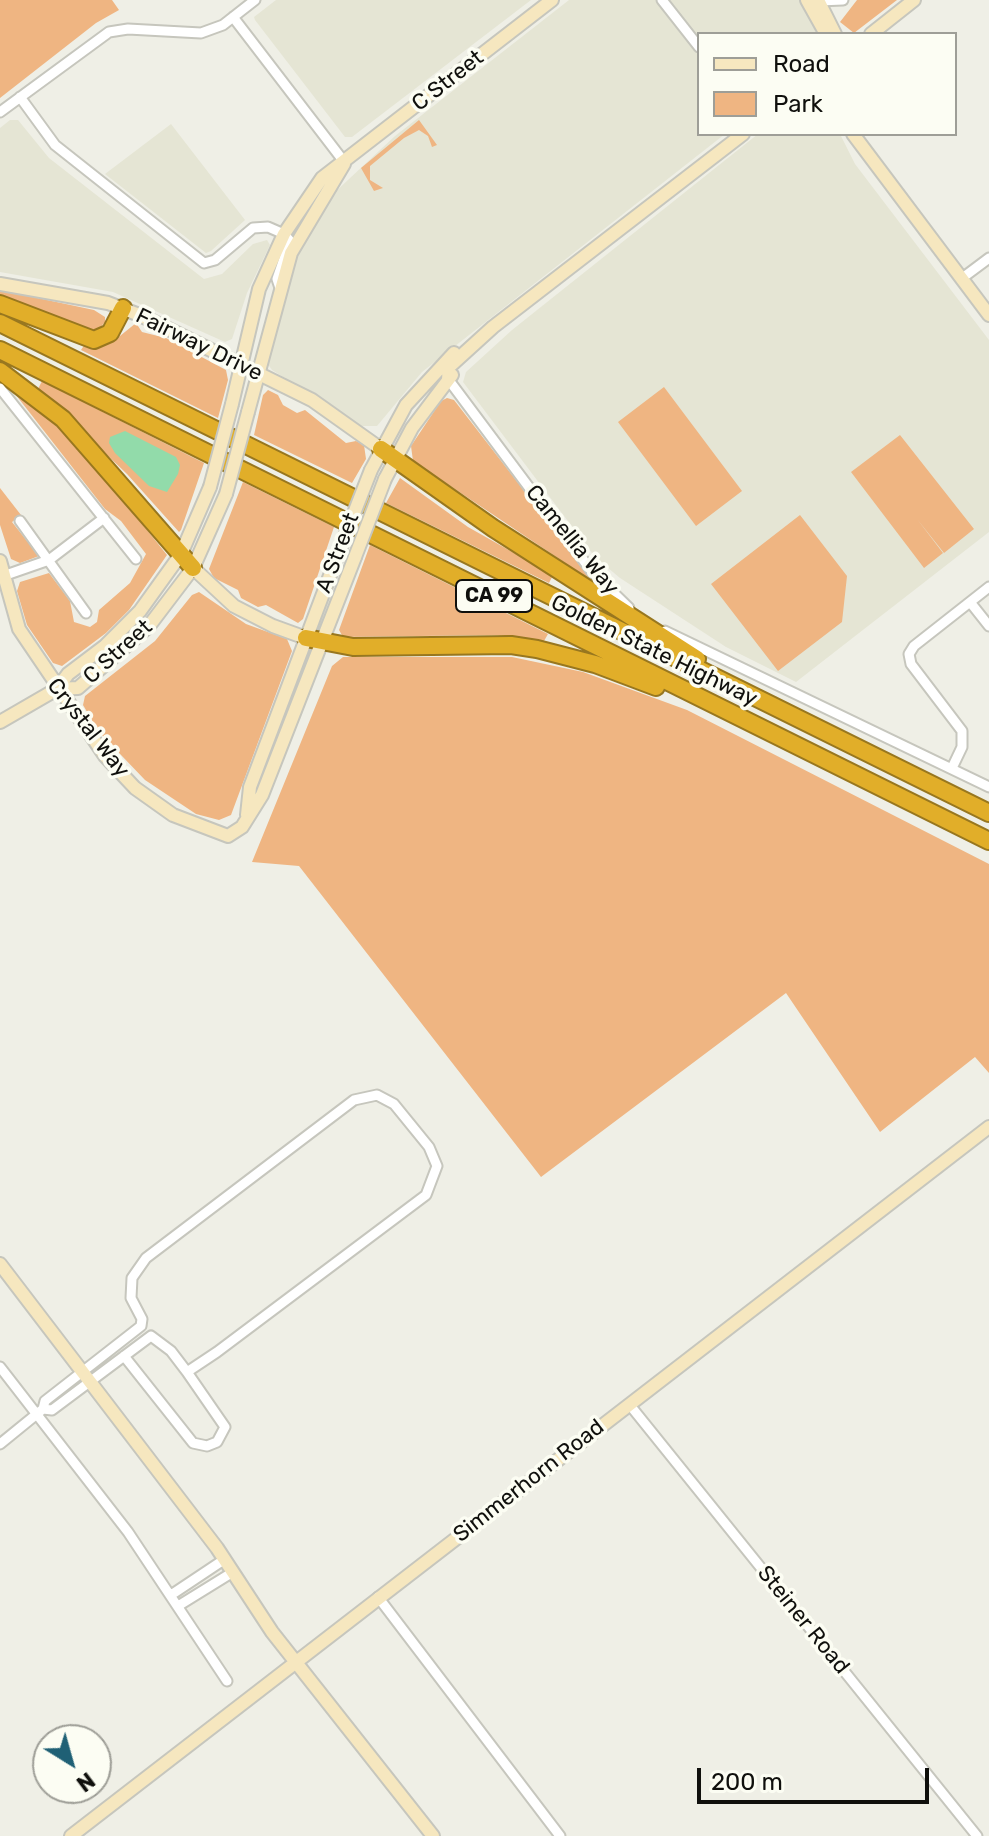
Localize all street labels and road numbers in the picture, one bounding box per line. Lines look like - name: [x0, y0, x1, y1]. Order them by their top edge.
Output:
- street label: C Street: [407, 45, 489, 117]
- street label: Fairway Drive: [131, 303, 267, 387]
- street label: Camellia Way: [520, 480, 624, 600]
- street label: A Street: [311, 509, 365, 597]
- road number: CA 99: [456, 580, 532, 612]
- street label: Golden State Highway: [546, 589, 762, 713]
- street label: C Street: [78, 614, 158, 690]
- street label: Crystal Way: [41, 673, 135, 783]
- street label: Simmerhorn Road: [448, 1414, 610, 1548]
- street label: Steiner Road: [751, 1561, 855, 1679]

